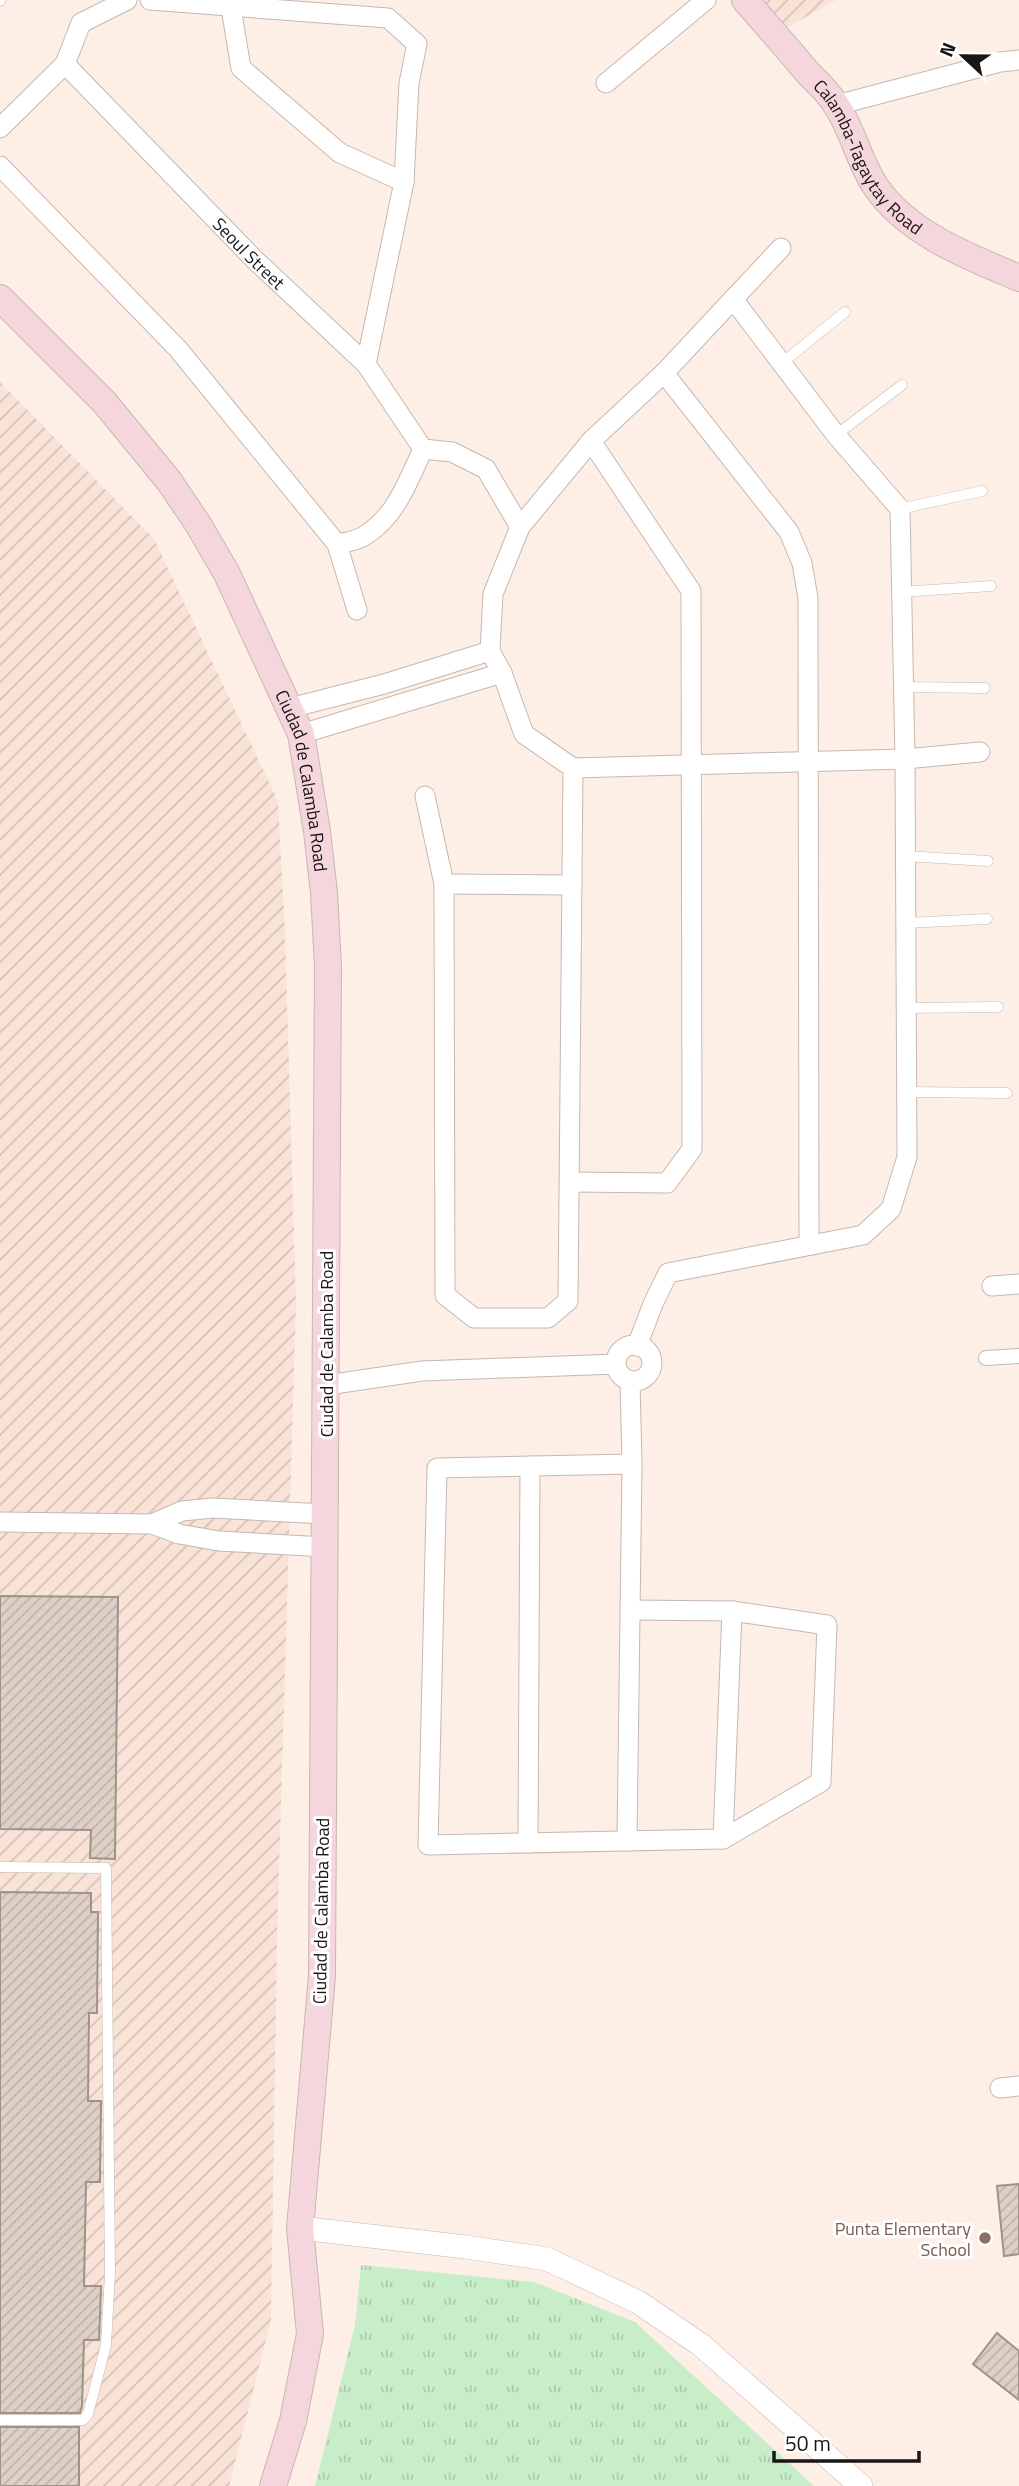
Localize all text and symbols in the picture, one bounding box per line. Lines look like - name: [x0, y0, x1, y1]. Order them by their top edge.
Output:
- north arrow: [928, 21, 998, 91]
- text: N: [931, 38, 963, 61]
- street label: Calamba-Tagaytay Road: [808, 73, 928, 241]
- street label: Seoul Street: [207, 211, 292, 296]
- street label: Ciudad de Calamba Road: [269, 685, 335, 873]
- street label: Ciudad de Calamba Road: [313, 1251, 340, 1437]
- street label: Ciudad de Calamba Road: [306, 1818, 336, 2004]
- place label: Punta Elementary School: [835, 2215, 971, 2263]
- marker: Punta Elementary School: [977, 2230, 993, 2246]
- scale bar: [774, 2420, 919, 2464]
- text: 50 m: [785, 2427, 831, 2459]

